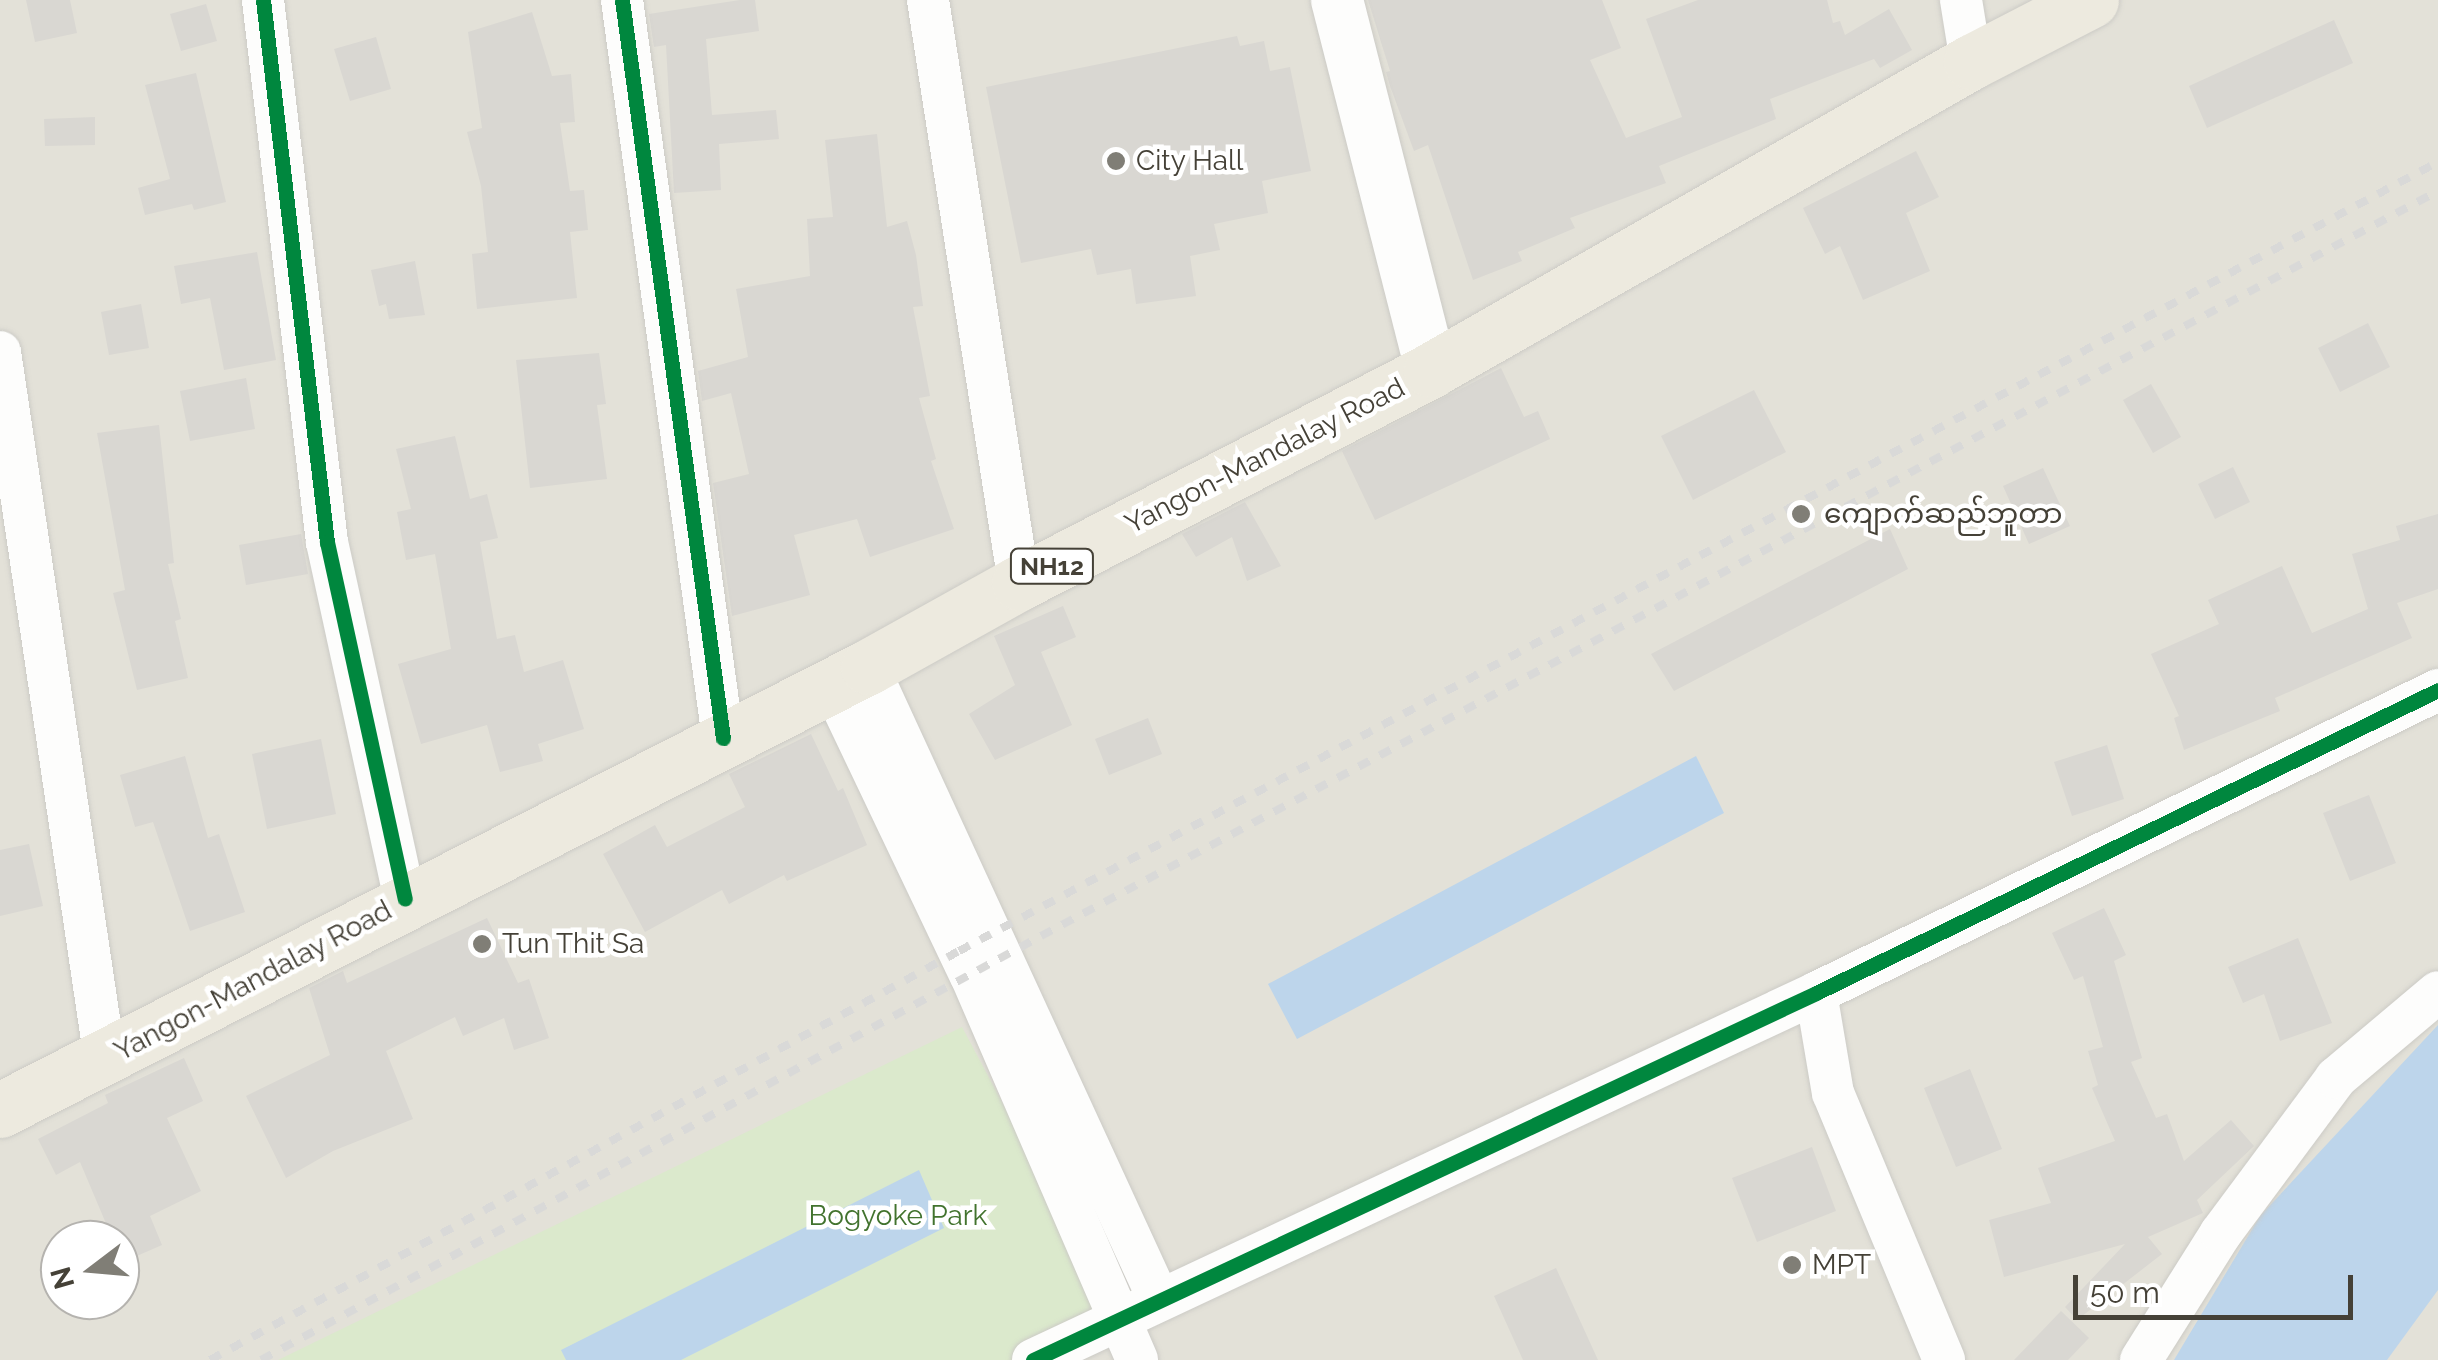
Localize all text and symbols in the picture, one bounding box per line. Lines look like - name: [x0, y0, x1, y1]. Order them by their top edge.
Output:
- place label: City Hall: [1136, 144, 1244, 178]
- marker: City Hall: [1105, 150, 1127, 172]
- street label: Yangon-Mandalay Road: [1119, 371, 1411, 541]
- place label: ကျောက်ဆည်ဘူတာ: [1824, 497, 2062, 531]
- marker: ကျောက်ဆည်ဘူတာ: [1788, 501, 1814, 527]
- road number: NH12: [1010, 546, 1094, 586]
- street label: Yangon-Mandalay Road: [108, 893, 398, 1069]
- place label: Tun Thit Sa: [502, 927, 645, 961]
- marker: Tun Thit Sa: [471, 933, 493, 955]
- park label: Bogyoke Park: [809, 1199, 987, 1233]
- north arrow: [40, 1220, 140, 1320]
- place label: MPT: [1812, 1248, 1871, 1282]
- marker: MPT: [1781, 1254, 1803, 1276]
- scale bar: [2078, 1255, 2358, 1317]
- text: N: [44, 1263, 81, 1293]
- text: 50 m: [2090, 1275, 2160, 1310]

